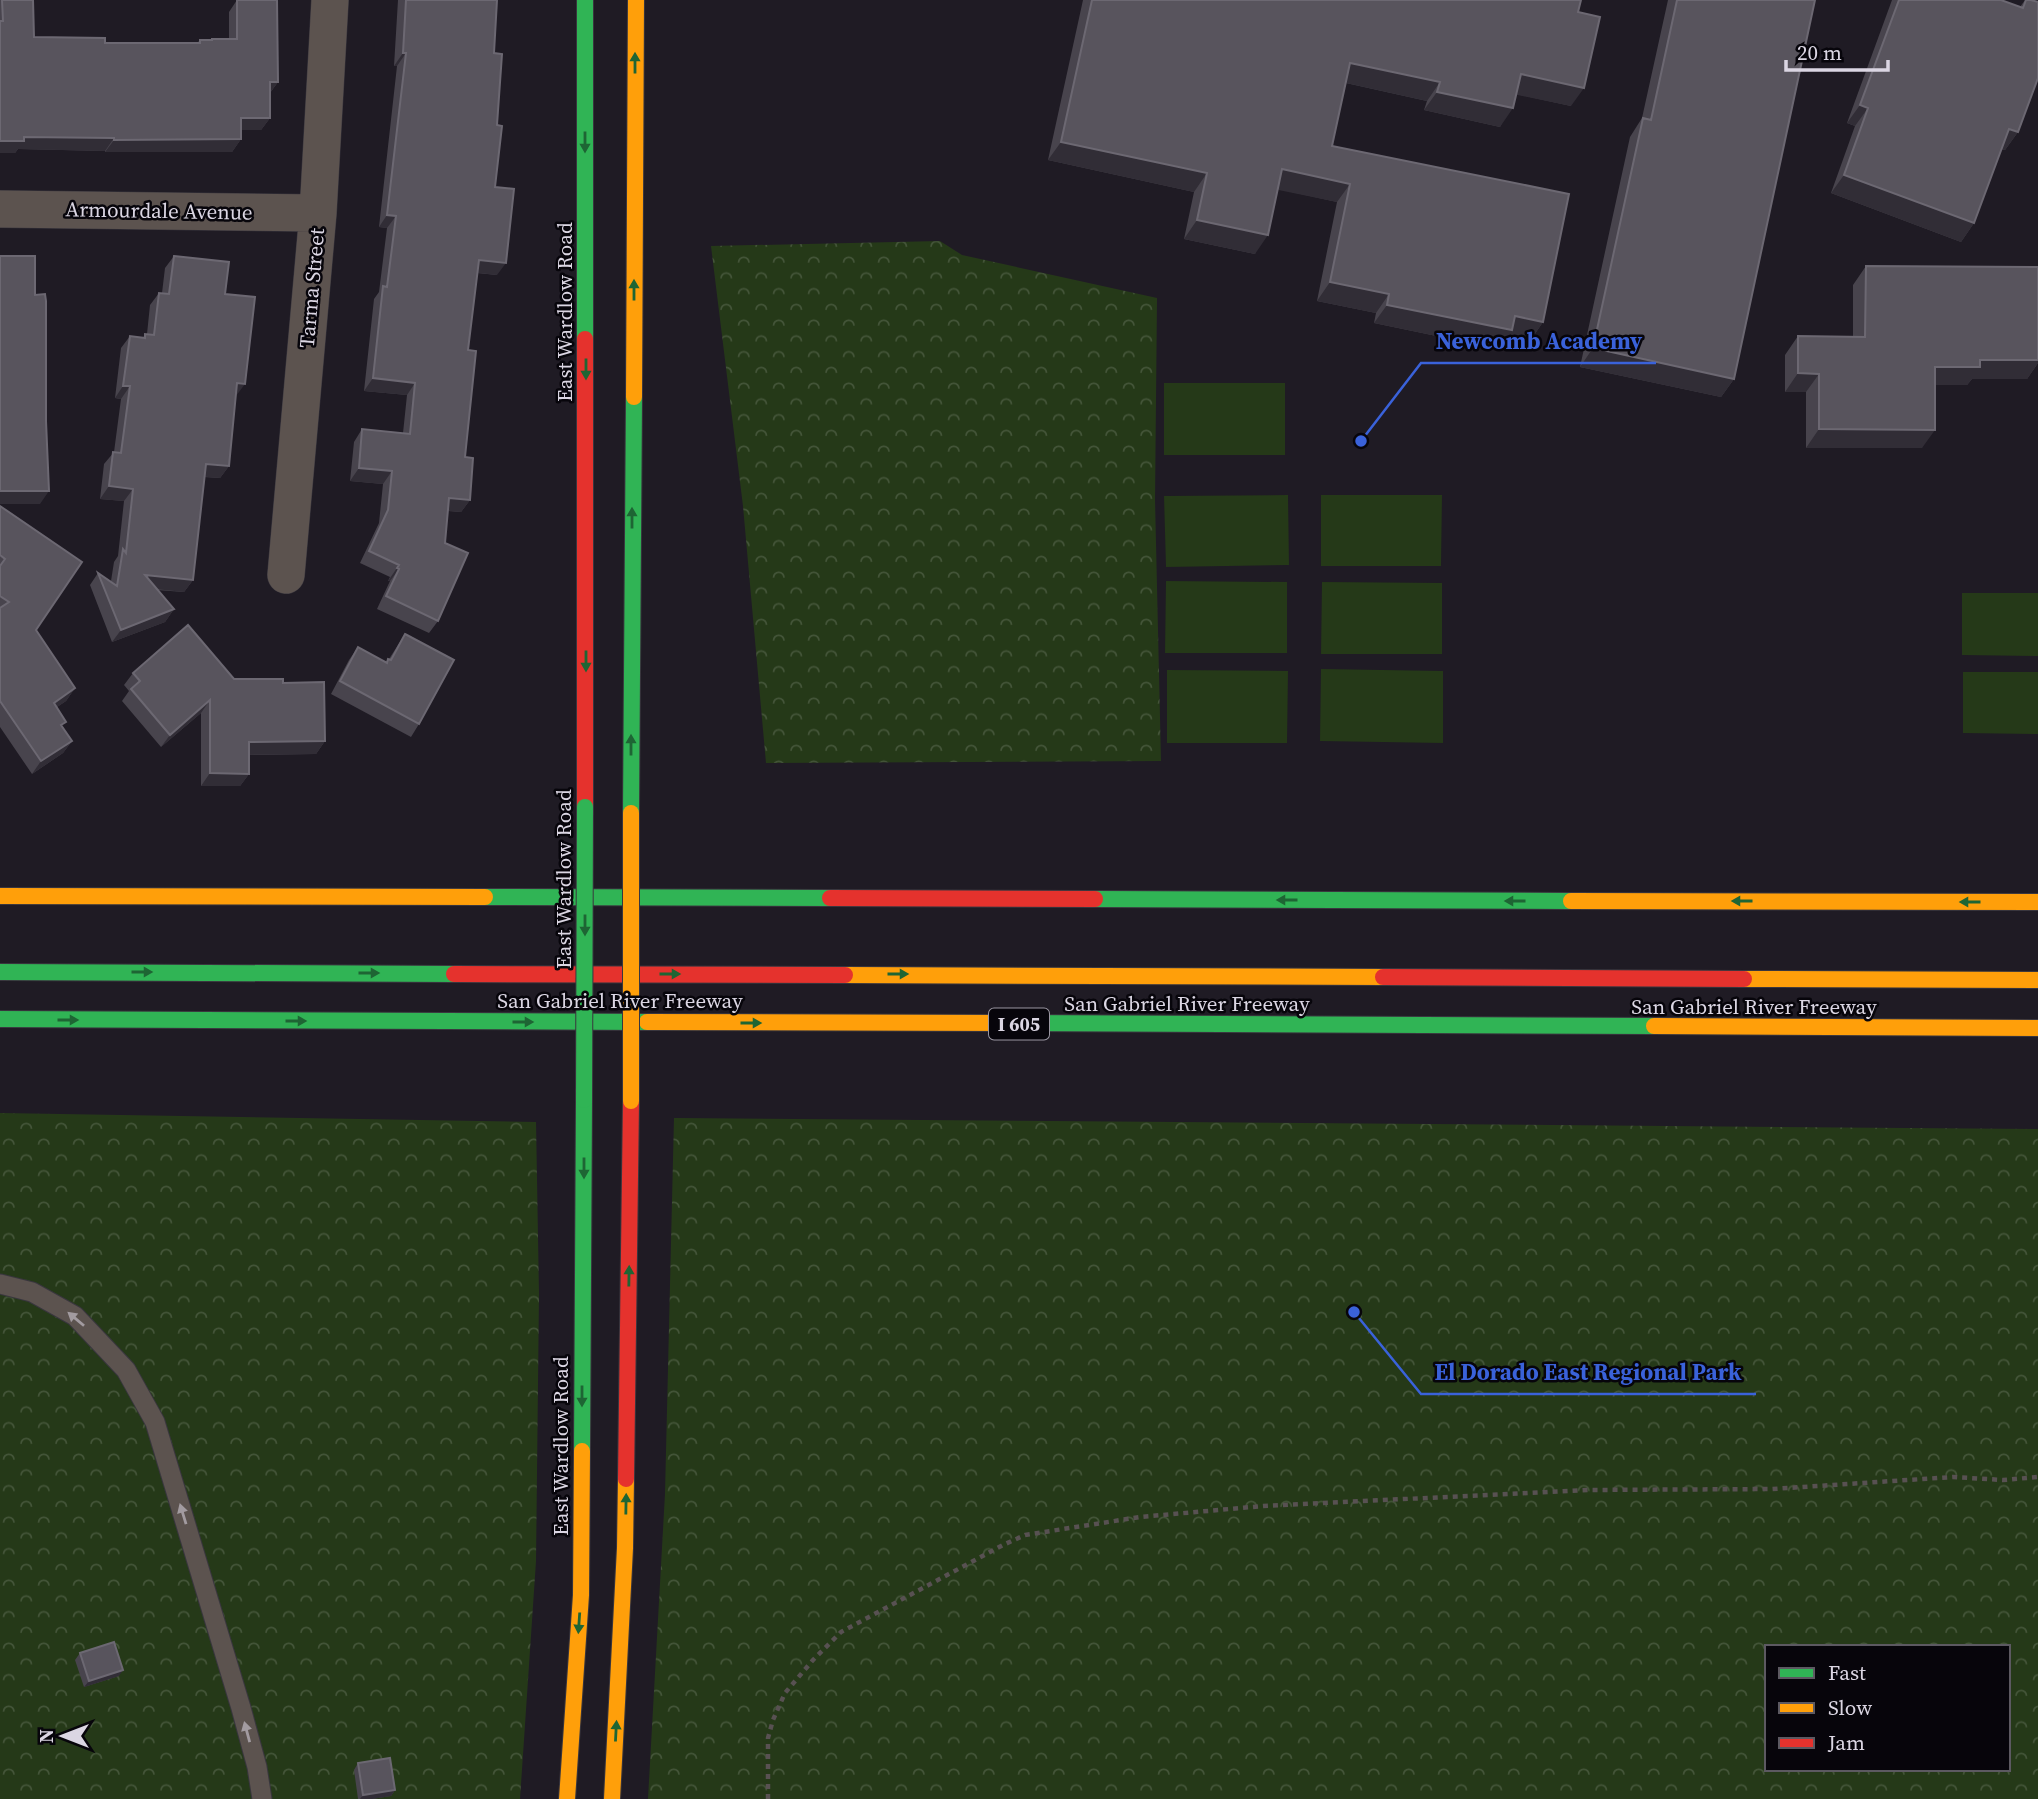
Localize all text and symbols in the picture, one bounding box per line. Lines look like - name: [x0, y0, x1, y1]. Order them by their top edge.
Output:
- scale bar: [1786, 28, 1888, 72]
- text: 20 m: [1797, 38, 1842, 67]
- one-way arrow: [629, 51, 641, 73]
- one-way arrow: [579, 131, 591, 153]
- street label: Armourdale Avenue: [65, 194, 253, 227]
- street label: East Wardlow Road: [550, 222, 579, 402]
- street label: Tarma Street: [292, 227, 331, 349]
- one-way arrow: [628, 279, 640, 301]
- callout: Newcomb Academy: [1421, 319, 1656, 363]
- text: Newcomb Academy: [1436, 325, 1643, 357]
- one-way arrow: [580, 358, 592, 380]
- one-way arrow: [626, 506, 638, 528]
- one-way arrow: [580, 650, 592, 672]
- one-way arrow: [625, 734, 637, 756]
- street label: East Wardlow Road: [549, 789, 578, 969]
- one-way arrow: [1276, 894, 1298, 906]
- one-way arrow: [1504, 895, 1526, 907]
- one-way arrow: [1731, 895, 1753, 907]
- one-way arrow: [1959, 896, 1981, 908]
- one-way arrow: [579, 914, 591, 936]
- one-way arrow: [131, 966, 153, 978]
- one-way arrow: [358, 967, 380, 979]
- one-way arrow: [659, 968, 681, 980]
- one-way arrow: [887, 969, 909, 980]
- street label: San Gabriel River Freeway: [497, 986, 743, 1015]
- street label: San Gabriel River Freeway: [1064, 989, 1310, 1018]
- street label: San Gabriel River Freeway: [1631, 992, 1877, 1021]
- road number: I 605: [989, 1008, 1049, 1040]
- one-way arrow: [57, 1014, 79, 1026]
- one-way arrow: [285, 1015, 307, 1027]
- one-way arrow: [512, 1016, 534, 1028]
- one-way arrow: [740, 1017, 762, 1029]
- one-way arrow: [578, 1158, 590, 1180]
- one-way arrow: [623, 1265, 634, 1287]
- one-way arrow: [67, 1311, 85, 1327]
- callout: El Dorado East Regional Park: [1421, 1350, 1756, 1394]
- street label: East Wardlow Road: [546, 1356, 575, 1536]
- text: El Dorado East Regional Park: [1434, 1356, 1742, 1388]
- one-way arrow: [576, 1385, 588, 1407]
- one-way arrow: [620, 1492, 632, 1514]
- one-way arrow: [177, 1504, 187, 1525]
- one-way arrow: [573, 1612, 584, 1634]
- legend: [1765, 1645, 2010, 1771]
- text: Fast: [1828, 1658, 1866, 1687]
- text: Slow: [1828, 1693, 1872, 1722]
- north arrow: [28, 1701, 98, 1771]
- one-way arrow: [611, 1720, 622, 1742]
- one-way arrow: [242, 1722, 252, 1743]
- text: Jam: [1827, 1728, 1865, 1757]
- text: N: [33, 1729, 59, 1743]

